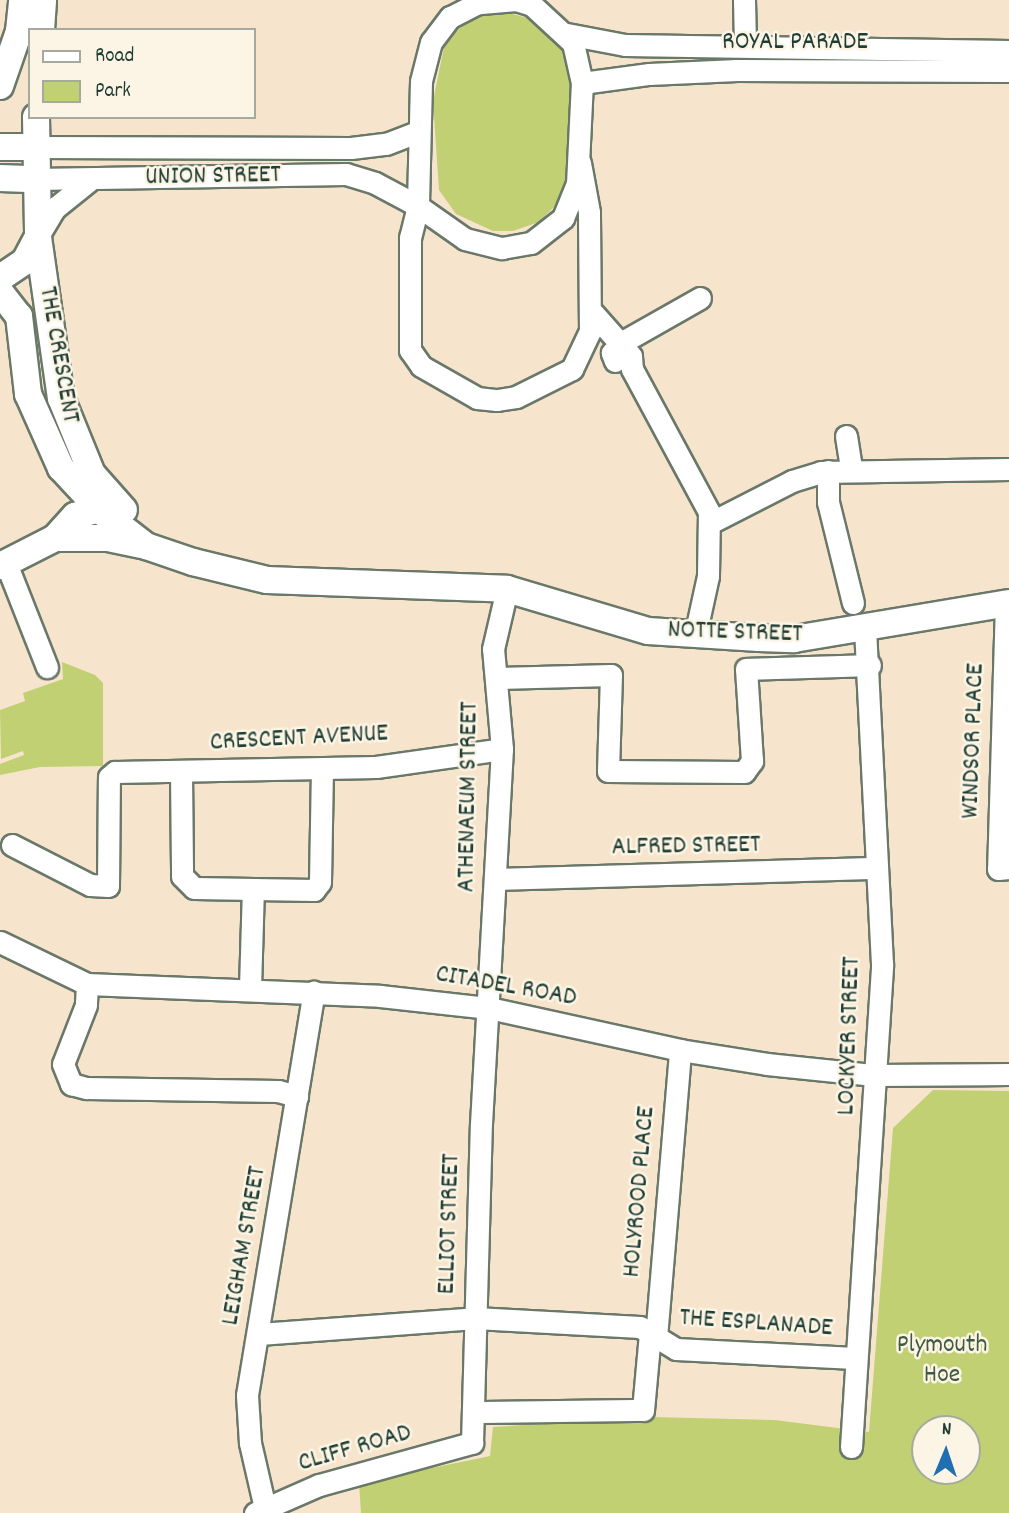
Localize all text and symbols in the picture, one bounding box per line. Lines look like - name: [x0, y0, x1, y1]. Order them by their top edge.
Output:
- street label: ROYAL PARADE: [722, 27, 868, 59]
- legend: [28, 28, 256, 119]
- text: Road: [95, 42, 134, 72]
- text: Park: [95, 77, 131, 107]
- street label: UNION STREET: [145, 160, 281, 194]
- street label: THE CRESCENT: [31, 284, 85, 426]
- street label: NOTTE STREET: [667, 615, 803, 651]
- street label: WINDSOR PLACE: [956, 663, 992, 819]
- street label: ATHENAEUM STREET: [452, 701, 486, 893]
- street label: CRESCENT AVENUE: [209, 719, 389, 759]
- street label: ALFRED STREET: [611, 830, 761, 864]
- street label: LOCKYER STREET: [832, 956, 868, 1116]
- street label: CITADEL ROAD: [433, 959, 579, 1015]
- street label: HOLYROOD PLACE: [617, 1105, 663, 1279]
- street label: ELLIOT STREET: [432, 1153, 468, 1295]
- street label: LEIGHAM STREET: [216, 1164, 274, 1328]
- street label: THE ESPLANADE: [678, 1303, 834, 1345]
- park label: Plymouth Hoe: [897, 1330, 987, 1392]
- north arrow: [911, 1415, 981, 1485]
- text: N: [942, 1417, 952, 1444]
- street label: CLIFF ROAD: [295, 1418, 415, 1480]

